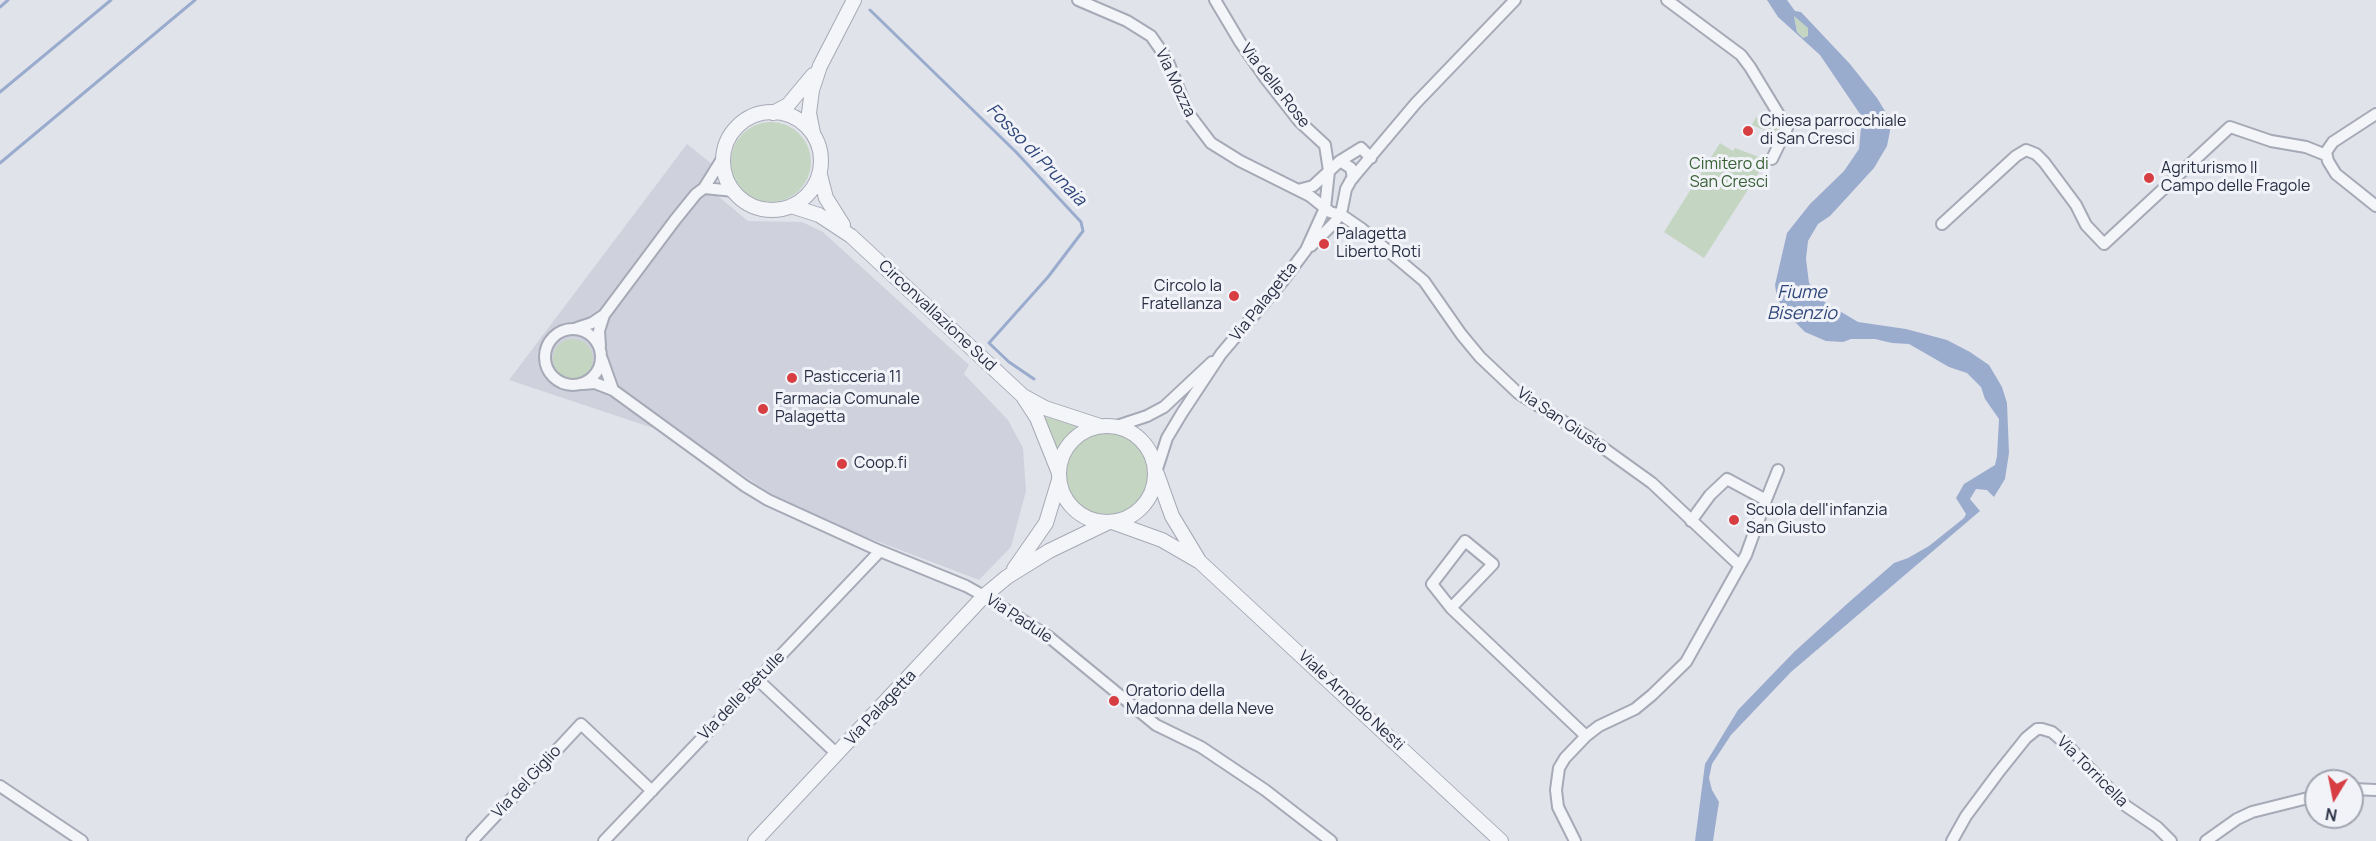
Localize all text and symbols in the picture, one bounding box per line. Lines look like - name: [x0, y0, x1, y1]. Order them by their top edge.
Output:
- street label: Via delle Rose: [1236, 40, 1314, 132]
- street label: Via Mozza: [1151, 46, 1199, 120]
- water label: Fosso di Prunaia: [982, 99, 1090, 211]
- place label: Chiesa parrocchiale di San Cresci: [1760, 112, 1906, 150]
- marker: Chiesa parrocchiale di San Cresci: [1741, 124, 1755, 138]
- park label: Cimitero di San Cresci: [1689, 155, 1769, 193]
- place label: Agriturismo Il Campo delle Fragole: [2161, 159, 2310, 197]
- marker: Agriturismo Il Campo delle Fragole: [2142, 171, 2156, 185]
- place label: Palagetta Liberto Roti: [1336, 225, 1421, 263]
- marker: Palagetta Liberto Roti: [1317, 237, 1331, 251]
- street label: Circonvallazione Sud: [874, 257, 1000, 375]
- street label: Via Palagetta: [1226, 259, 1302, 345]
- place label: Circolo la Fratellanza: [1141, 277, 1222, 315]
- water label: Fiume Bisenzio: [1767, 282, 1837, 324]
- marker: Circolo la Fratellanza: [1227, 289, 1241, 303]
- place label: Pasticceria 11: [804, 368, 901, 388]
- marker: Pasticceria 11: [785, 371, 799, 385]
- street label: Via San Giusto: [1513, 384, 1611, 458]
- place label: Farmacia Comunale Palagetta: [775, 390, 920, 428]
- marker: Farmacia Comunale Palagetta: [756, 402, 770, 416]
- place label: Coop.fi: [854, 454, 907, 474]
- marker: Coop.fi: [835, 457, 849, 471]
- place label: Scuola dell'infanzia San Giusto: [1746, 501, 1887, 539]
- marker: Scuola dell'infanzia San Giusto: [1727, 513, 1741, 527]
- street label: Via Padule: [982, 590, 1056, 648]
- street label: Viale Arnoldo Nesti: [1294, 647, 1408, 755]
- street label: Via delle Betulle: [695, 648, 789, 744]
- street label: Via Palagetta: [841, 667, 921, 749]
- place label: Oratorio della Madonna della Neve: [1126, 682, 1274, 720]
- marker: Oratorio della Madonna della Neve: [1107, 694, 1121, 708]
- street label: Via Torricella: [2053, 733, 2131, 811]
- street label: Via del Giglio: [488, 742, 566, 822]
- north arrow: [2304, 769, 2364, 829]
- text: N: [2324, 803, 2339, 827]

